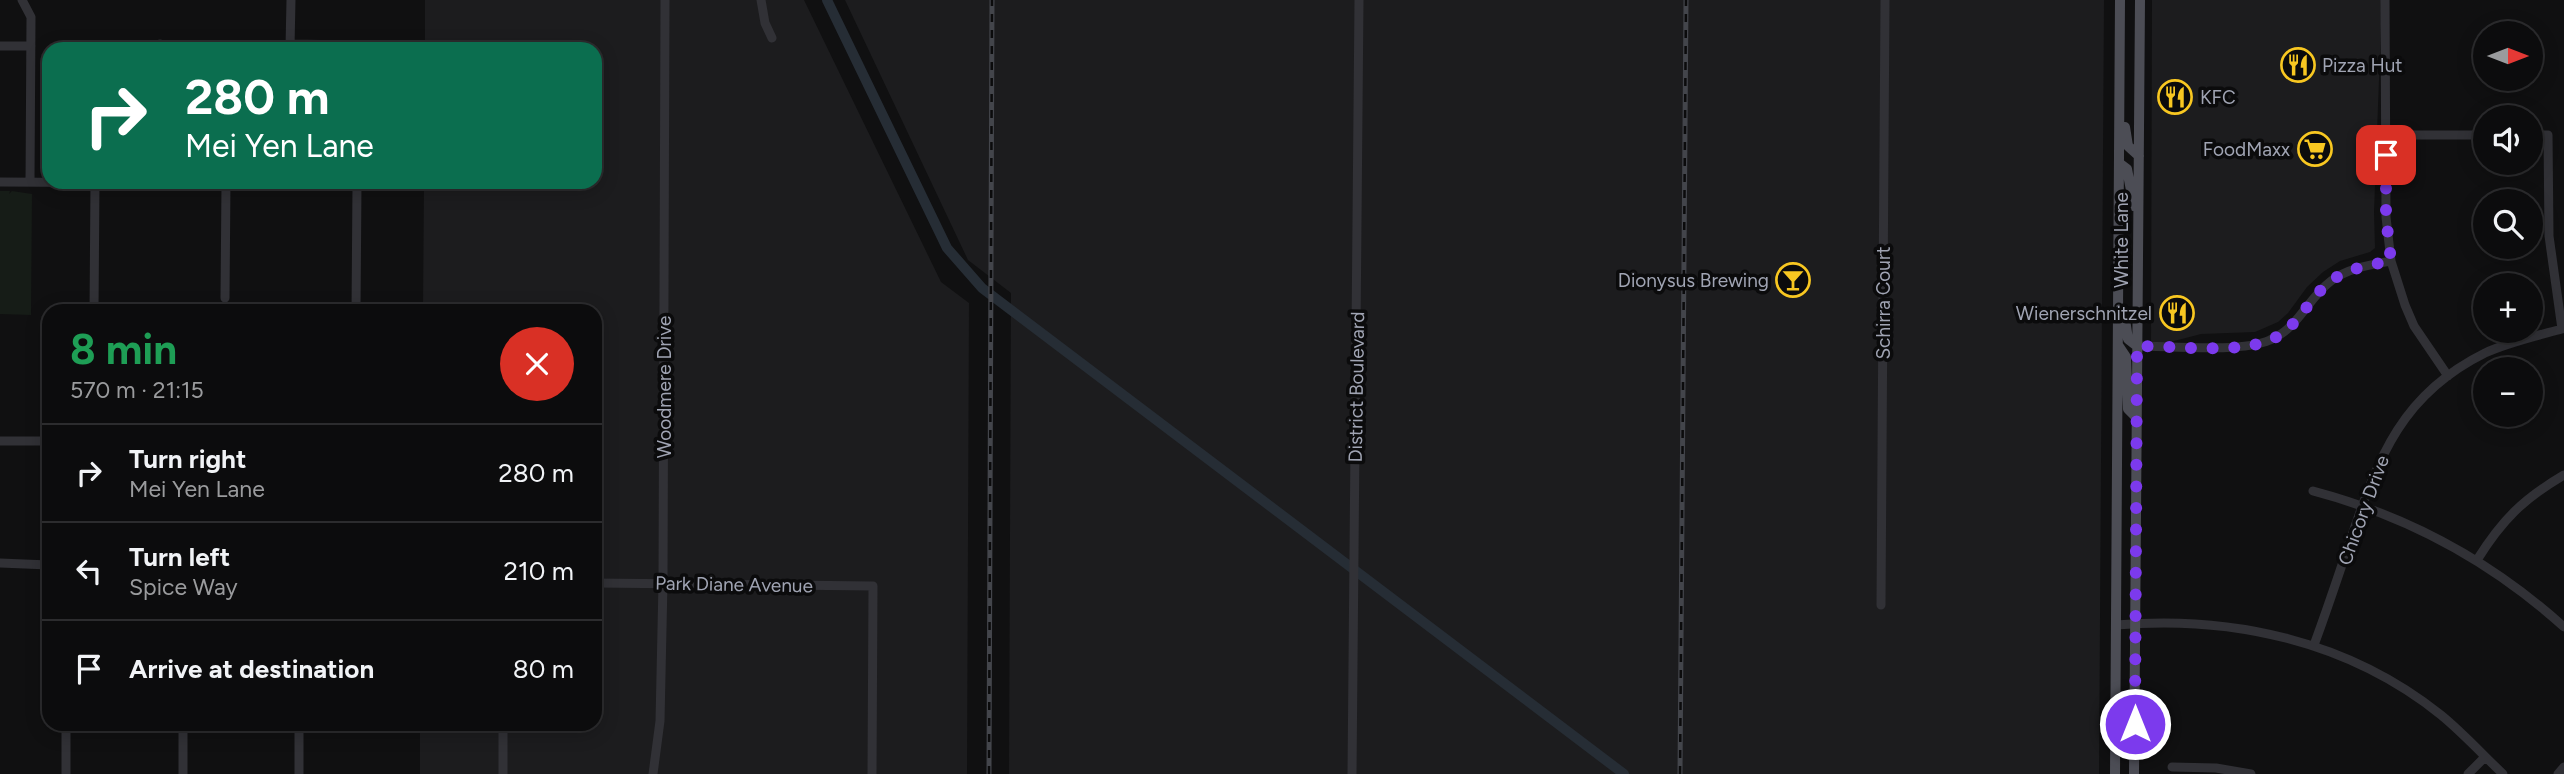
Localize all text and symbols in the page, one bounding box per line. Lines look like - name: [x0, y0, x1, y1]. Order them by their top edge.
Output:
- north arrow: [2473, 21, 2543, 91]
- map controls: [2473, 21, 2543, 427]
- restaurant icon: Pizza Hut: [2279, 46, 2317, 84]
- place label: Pizza Hut: [2322, 54, 2403, 77]
- text: 280 m: [185, 67, 330, 126]
- icon: right: [70, 70, 161, 161]
- restaurant icon: KFC: [2156, 78, 2194, 116]
- place label: KFC: [2200, 86, 2236, 109]
- button: sound: [2473, 105, 2543, 175]
- pin: [2356, 125, 2416, 185]
- text: Mei Yen Lane: [185, 127, 374, 165]
- supermarket icon: FoodMaxx: [2296, 130, 2334, 168]
- icon: arrive: [2367, 136, 2405, 174]
- place label: FoodMaxx: [2203, 138, 2290, 161]
- button: search: [2473, 189, 2543, 259]
- street label: White Lane: [2110, 192, 2133, 288]
- street label: Schirra Court: [1872, 246, 1895, 360]
- bar icon: Dionysus Brewing: [1774, 261, 1812, 299]
- place label: Dionysus Brewing: [1618, 269, 1769, 292]
- button: +: [2473, 273, 2543, 343]
- restaurant icon: Wienerschnitzel: [2158, 294, 2196, 332]
- place label: Wienerschnitzel: [2016, 302, 2152, 325]
- street label: District Boulevard: [1344, 311, 1369, 463]
- street label: Woodmere Drive: [653, 316, 676, 458]
- text: 8 min: [70, 324, 177, 375]
- button: close: [500, 327, 574, 401]
- button: −: [2473, 357, 2543, 427]
- text: 570 m · 21:15: [70, 376, 204, 404]
- text: Turn right: [129, 443, 246, 475]
- street label: Chicory Drive: [2333, 452, 2394, 568]
- icon: right: [70, 454, 108, 492]
- text: 280 m: [498, 457, 574, 489]
- text: Mei Yen Lane: [129, 475, 265, 503]
- text: Turn left: [129, 541, 230, 573]
- icon: left: [70, 552, 108, 590]
- text: 210 m: [504, 555, 574, 587]
- street label: Park Diane Avenue: [655, 572, 813, 597]
- text: Spice Way: [129, 573, 238, 601]
- icon: arrive: [70, 650, 108, 688]
- text: Arrive at destination: [129, 653, 374, 685]
- text: 80 m: [513, 653, 574, 685]
- position arrow: [2098, 687, 2172, 761]

